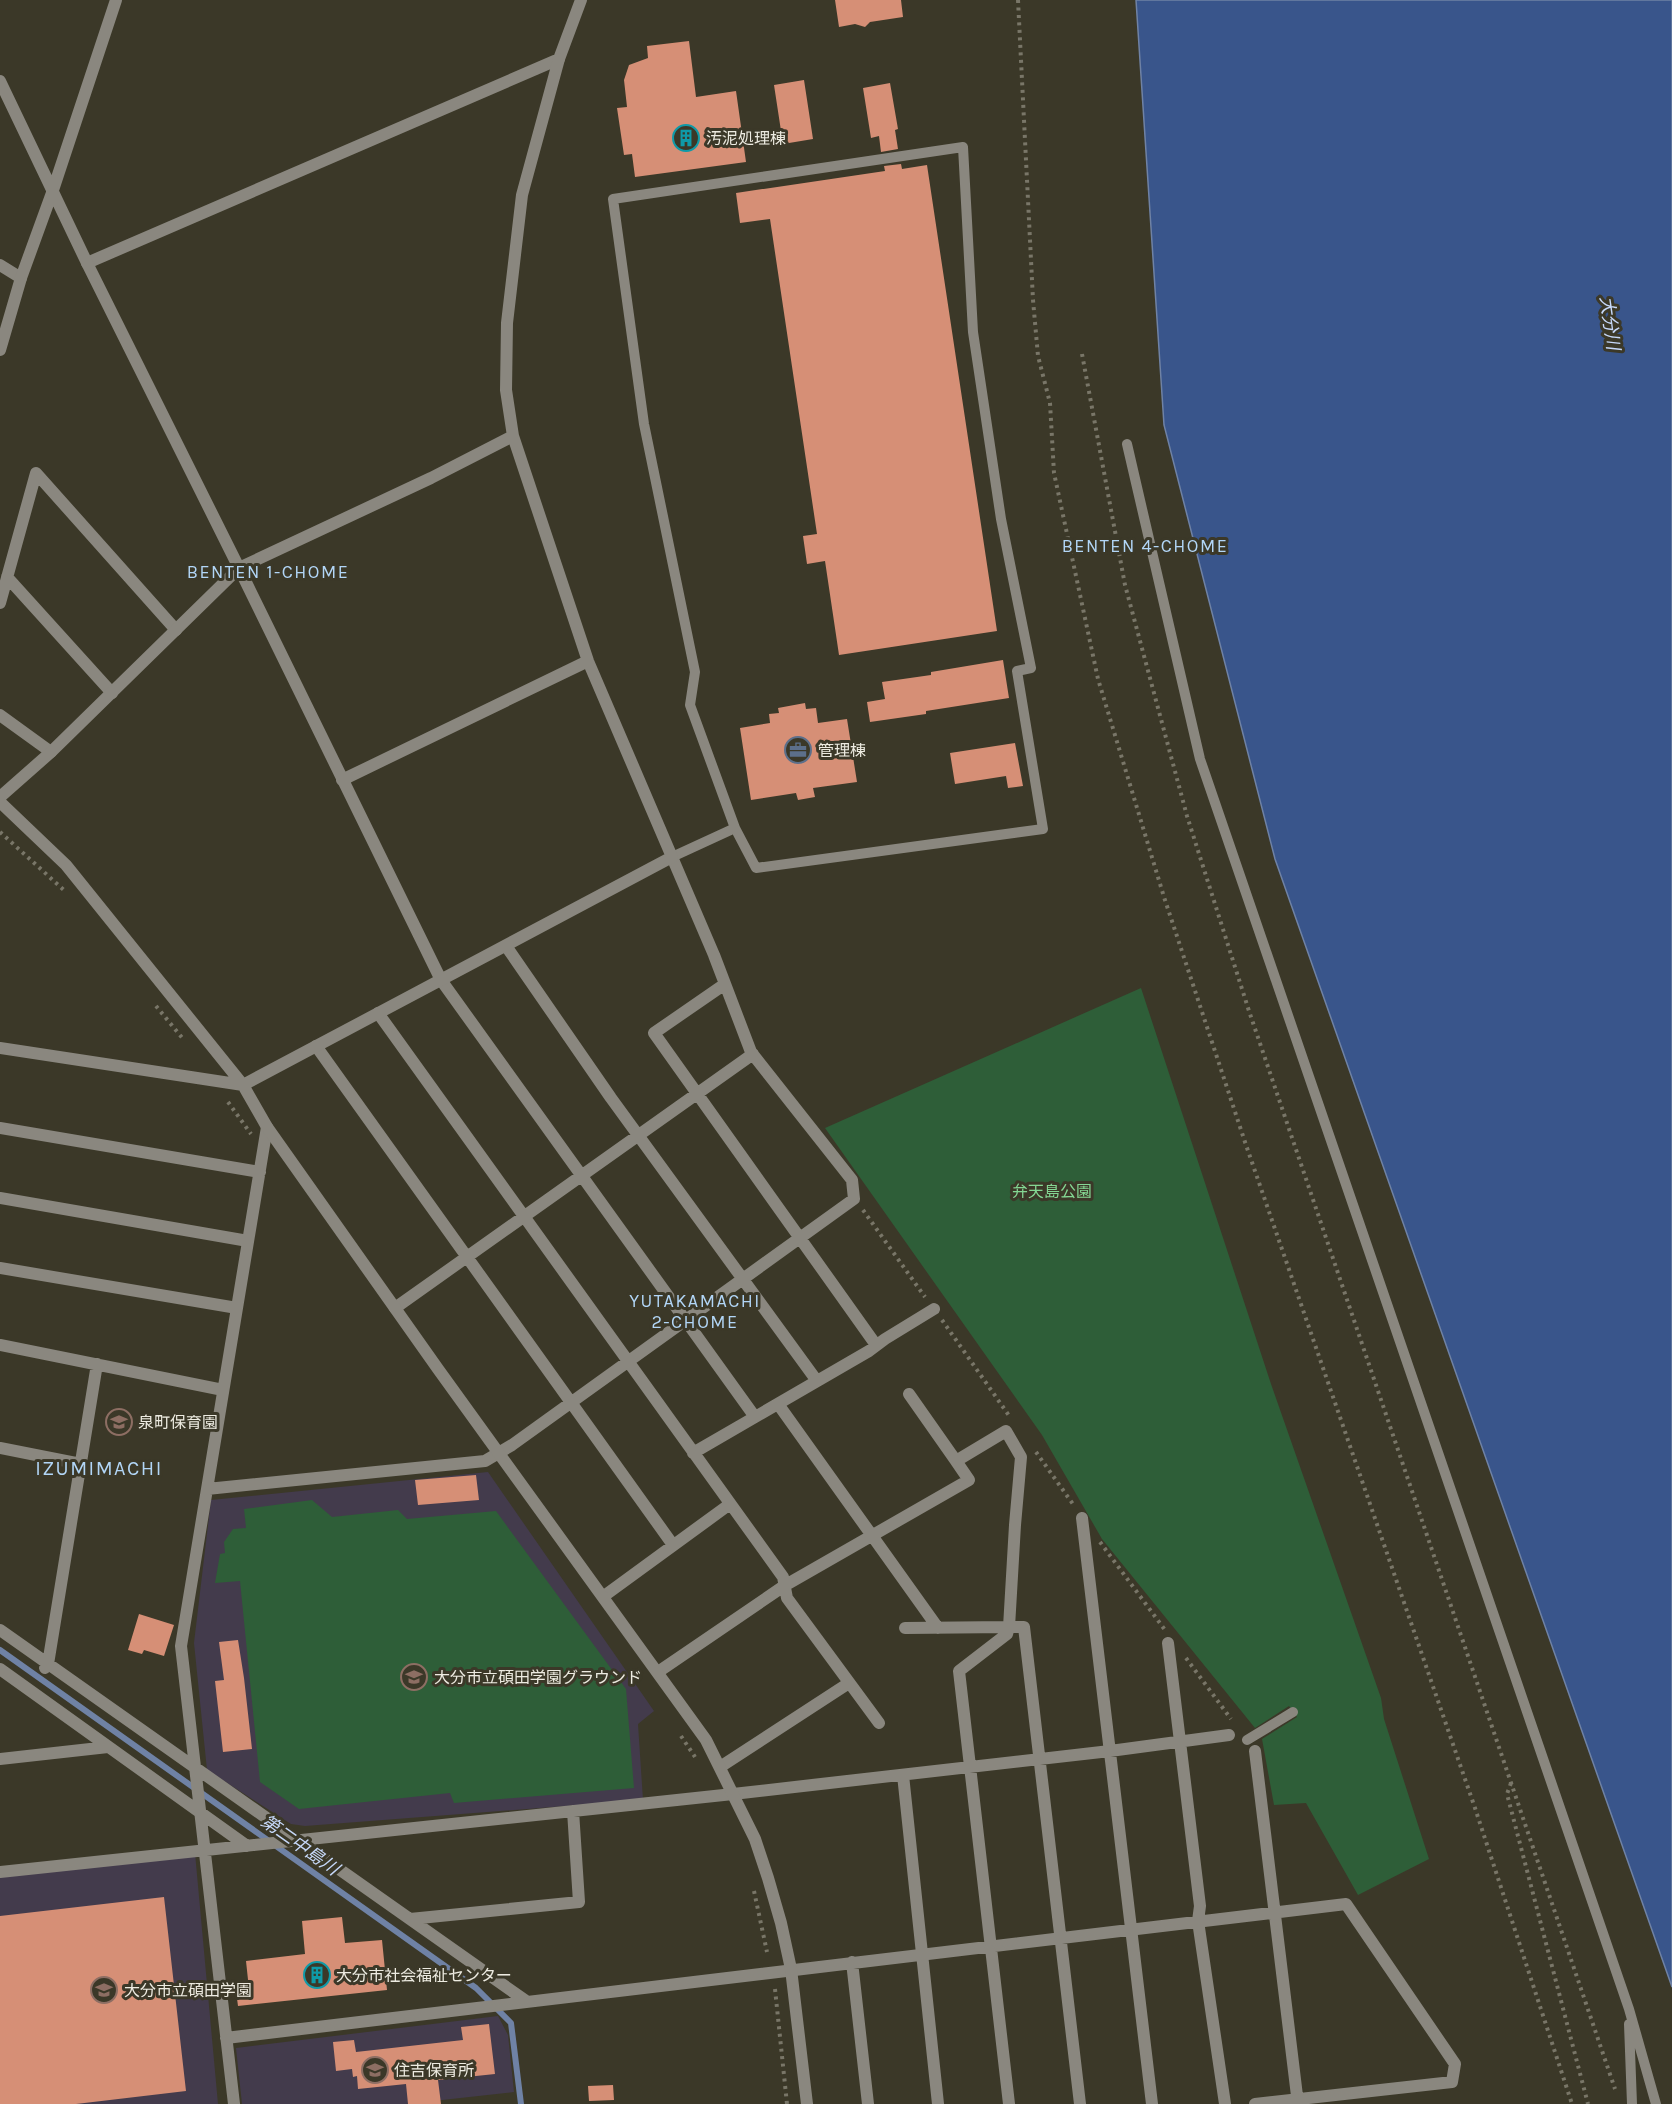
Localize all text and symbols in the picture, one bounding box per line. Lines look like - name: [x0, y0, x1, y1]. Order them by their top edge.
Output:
- building icon: 汚泥処理棟: [671, 123, 701, 153]
- place label: 汚泥処理棟: [706, 129, 786, 148]
- water label: 大分川: [1595, 295, 1625, 353]
- district label: BENTEN 4-CHOME: [1062, 535, 1228, 557]
- district label: BENTEN 1-CHOME: [187, 561, 349, 583]
- office icon: 管理棟: [783, 735, 813, 765]
- place label: 管理棟: [818, 741, 866, 760]
- park label: 弁天島公園: [1012, 1182, 1092, 1201]
- district label: YUTAKAMACHI 2-CHOME: [629, 1290, 761, 1333]
- school or university icon: 泉町保育園: [104, 1407, 134, 1437]
- place label: 泉町保育園: [138, 1413, 218, 1432]
- district label: IZUMIMACHI: [35, 1457, 163, 1480]
- school or university icon: 大分市立碩田学園グラウンド: [399, 1662, 429, 1692]
- place label: 大分市立碩田学園グラウンド: [434, 1668, 642, 1687]
- water label: 第二中島川: [257, 1810, 345, 1881]
- building icon: 大分市社会福祉センター: [302, 1960, 332, 1990]
- place label: 大分市社会福祉センター: [336, 1966, 512, 1985]
- school or university icon: 大分市立碩田学園: [89, 1975, 119, 2005]
- place label: 大分市立碩田学園: [124, 1981, 252, 2000]
- school or university icon: 住吉保育所: [360, 2055, 390, 2085]
- place label: 住吉保育所: [394, 2061, 474, 2080]

